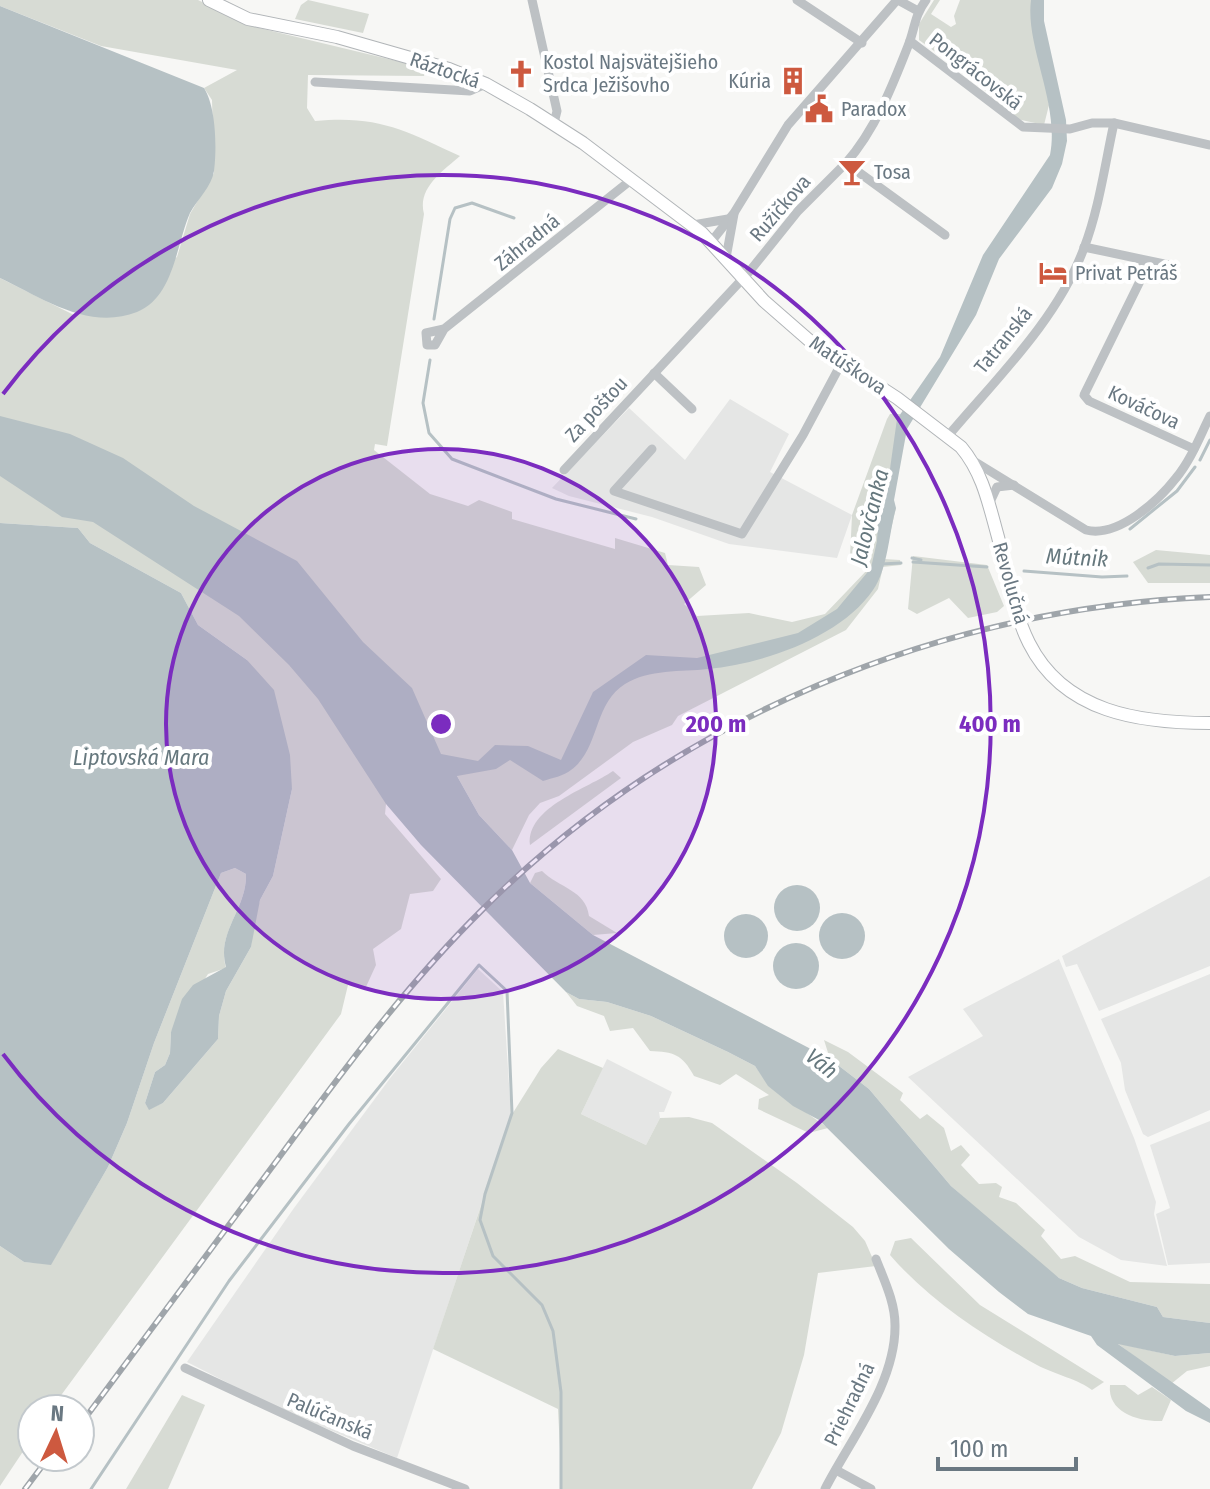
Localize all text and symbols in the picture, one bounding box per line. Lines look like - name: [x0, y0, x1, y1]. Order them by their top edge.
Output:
- street label: Pongrácovská: [925, 27, 1027, 115]
- street label: Ráztocká: [407, 47, 483, 93]
- place label: Kostol Najsvätejšieho Srdca Ježišovho: [543, 50, 718, 97]
- church icon: Kostol Najsvätejšieho Srdca Ježišovho: [506, 59, 536, 89]
- building icon: Kúria: [778, 66, 808, 96]
- place label: Kúria: [728, 69, 771, 93]
- public building icon: Paradox: [804, 94, 834, 124]
- place label: Paradox: [841, 97, 906, 121]
- bar icon: Tosa: [837, 157, 867, 187]
- place label: Tosa: [874, 160, 911, 184]
- street label: Ružičkova: [744, 170, 816, 246]
- street label: Záhradná: [490, 209, 564, 275]
- hotel icon: Privat Petráš: [1038, 258, 1068, 288]
- place label: Privat Petráš: [1075, 261, 1178, 285]
- street label: Tatranská: [969, 302, 1037, 378]
- street label: Matúškova: [805, 331, 891, 399]
- street label: Za poštou: [560, 371, 632, 447]
- street label: Kováčova: [1104, 380, 1184, 434]
- water label: Jalovčanka: [844, 466, 894, 569]
- street label: Revolučná: [988, 539, 1034, 627]
- water label: Mútnik: [1045, 542, 1109, 573]
- centre of rings: [427, 710, 455, 738]
- text: 200 m: [685, 710, 746, 738]
- text: 400 m: [959, 710, 1021, 738]
- water label: Liptovská Mara: [73, 744, 209, 771]
- water label: Váh: [800, 1042, 843, 1084]
- street label: Priehradná: [819, 1358, 879, 1450]
- street label: Palúčanská: [284, 1387, 376, 1445]
- north arrow: [16, 1393, 96, 1473]
- text: N: [50, 1400, 65, 1427]
- scale bar: [938, 1421, 1076, 1471]
- text: 100 m: [950, 1435, 1008, 1463]

